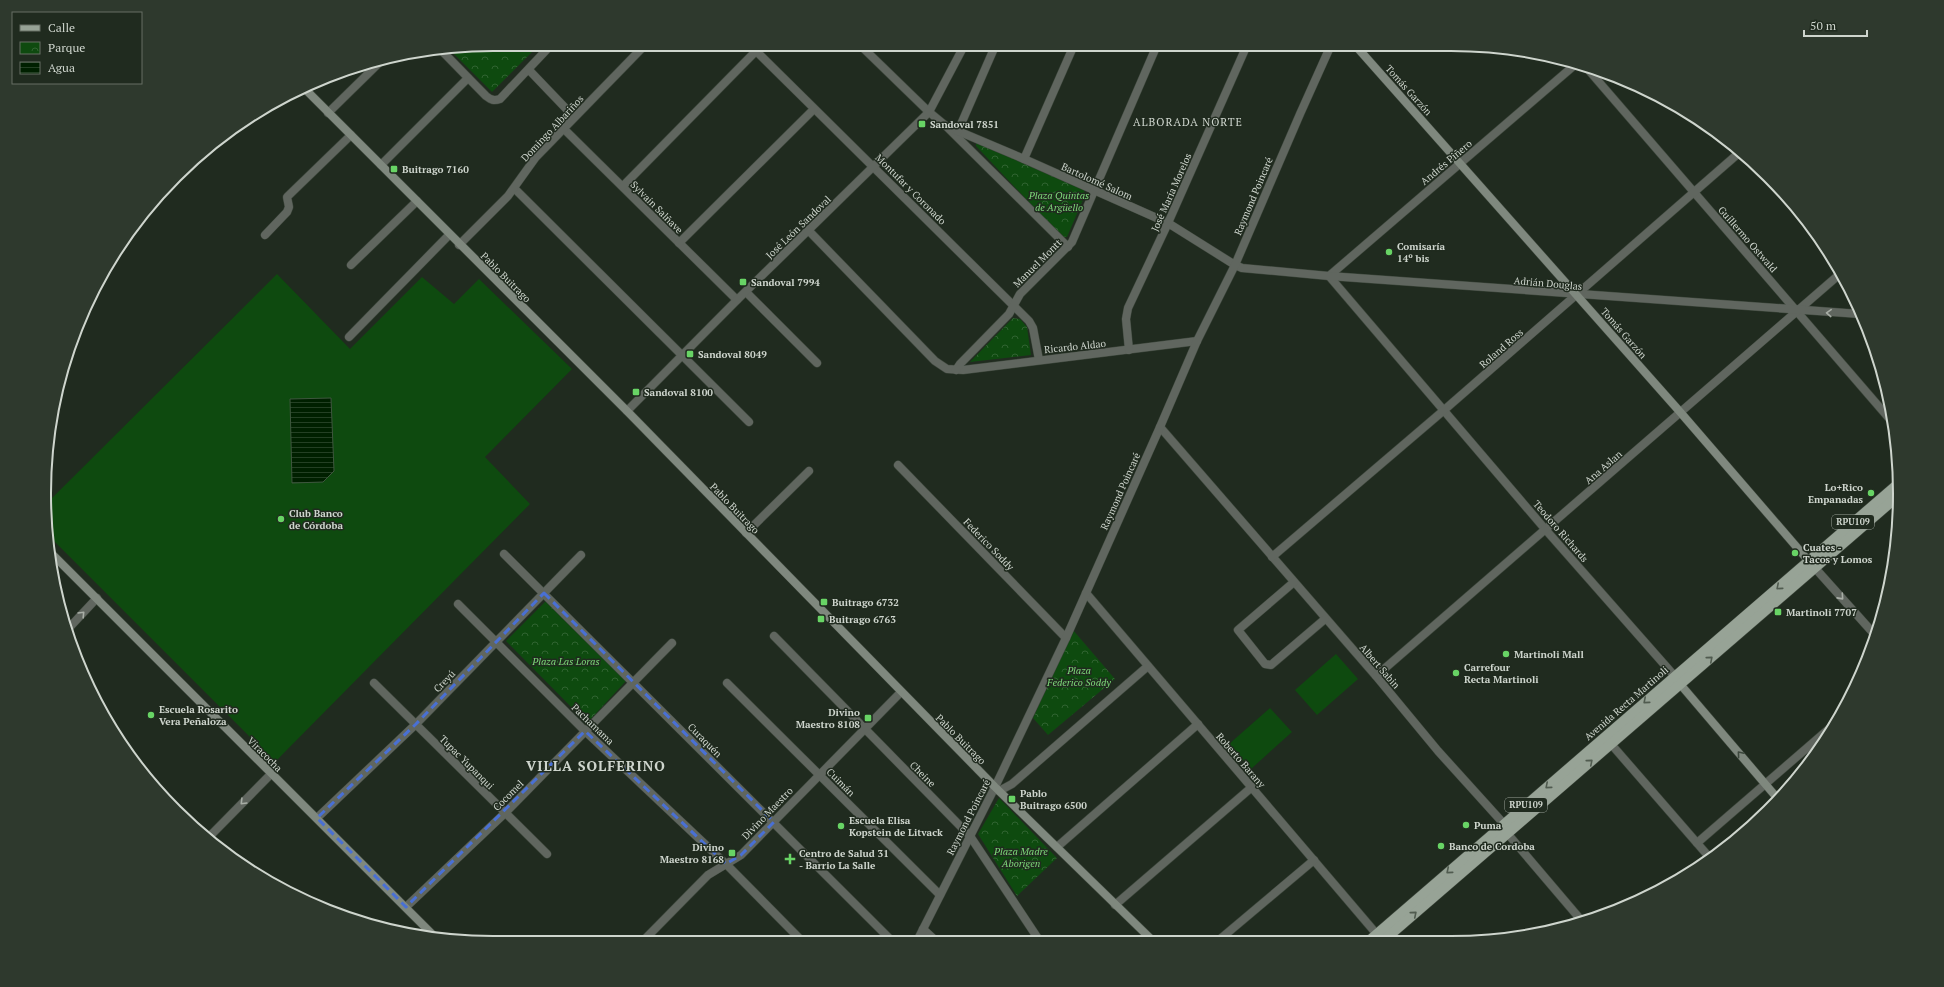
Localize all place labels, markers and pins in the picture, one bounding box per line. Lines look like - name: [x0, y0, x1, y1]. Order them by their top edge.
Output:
- place label: Sandoval 7851: [930, 118, 999, 131]
- marker: Sandoval 7851: [917, 119, 927, 129]
- place label: Buitrago 7160: [402, 163, 469, 176]
- marker: Buitrago 7160: [389, 164, 399, 174]
- place label: Comisaría 14º bis: [1397, 240, 1446, 265]
- marker: Comisaría 14º bis: [1384, 247, 1394, 257]
- place label: Sandoval 7994: [751, 276, 820, 289]
- marker: Sandoval 7994: [738, 277, 748, 287]
- place label: Sandoval 8049: [698, 348, 767, 361]
- marker: Sandoval 8049: [685, 349, 695, 359]
- place label: Sandoval 8100: [644, 386, 713, 399]
- marker: Sandoval 8100: [631, 387, 641, 397]
- place label: Lo+Rico Empanadas: [1808, 481, 1863, 506]
- marker: Lo+Rico Empanadas: [1866, 488, 1876, 498]
- place label: Club Banco de Córdoba: [289, 507, 343, 532]
- marker: Club Banco de Córdoba: [276, 514, 286, 524]
- place label: Cuates - Tacos y Lomos: [1803, 541, 1873, 566]
- marker: Cuates - Tacos y Lomos: [1790, 548, 1800, 558]
- place label: Buitrago 6732: [832, 596, 899, 609]
- marker: Buitrago 6732: [819, 597, 829, 607]
- place label: Martinoli 7707: [1786, 606, 1857, 619]
- marker: Martinoli 7707: [1773, 607, 1783, 617]
- place label: Buitrago 6763: [829, 613, 896, 626]
- marker: Buitrago 6763: [816, 614, 826, 624]
- place label: Martinoli Mall: [1514, 648, 1584, 661]
- marker: Martinoli Mall: [1501, 649, 1511, 659]
- place label: Carrefour Recta Martinoli: [1464, 661, 1539, 686]
- marker: Carrefour Recta Martinoli: [1451, 668, 1461, 678]
- place label: Escuela Rosarito Vera Peñaloza: [159, 703, 238, 728]
- place label: Divino Maestro 8108: [796, 706, 860, 731]
- marker: Escuela Rosarito Vera Peñaloza: [146, 710, 156, 720]
- marker: Divino Maestro 8108: [863, 713, 873, 723]
- place label: Pablo Buitrago 6500: [1020, 787, 1087, 812]
- marker: Pablo Buitrago 6500: [1007, 794, 1017, 804]
- place label: Escuela Elisa Kopstein de Litvack: [849, 814, 943, 839]
- place label: Puma: [1474, 819, 1502, 832]
- marker: Puma: [1461, 820, 1471, 830]
- marker: Escuela Elisa Kopstein de Litvack: [836, 821, 846, 831]
- place label: Banco de Cordoba: [1449, 840, 1535, 853]
- place label: Divino Maestro 8168: [660, 841, 724, 866]
- marker: Banco de Cordoba: [1436, 841, 1446, 851]
- place label: Centro de Salud 31 - Barrio La Salle: [799, 847, 889, 872]
- marker: Divino Maestro 8168: [727, 848, 737, 858]
- marker: Centro de Salud 31 - Barrio La Salle: [784, 853, 796, 865]

